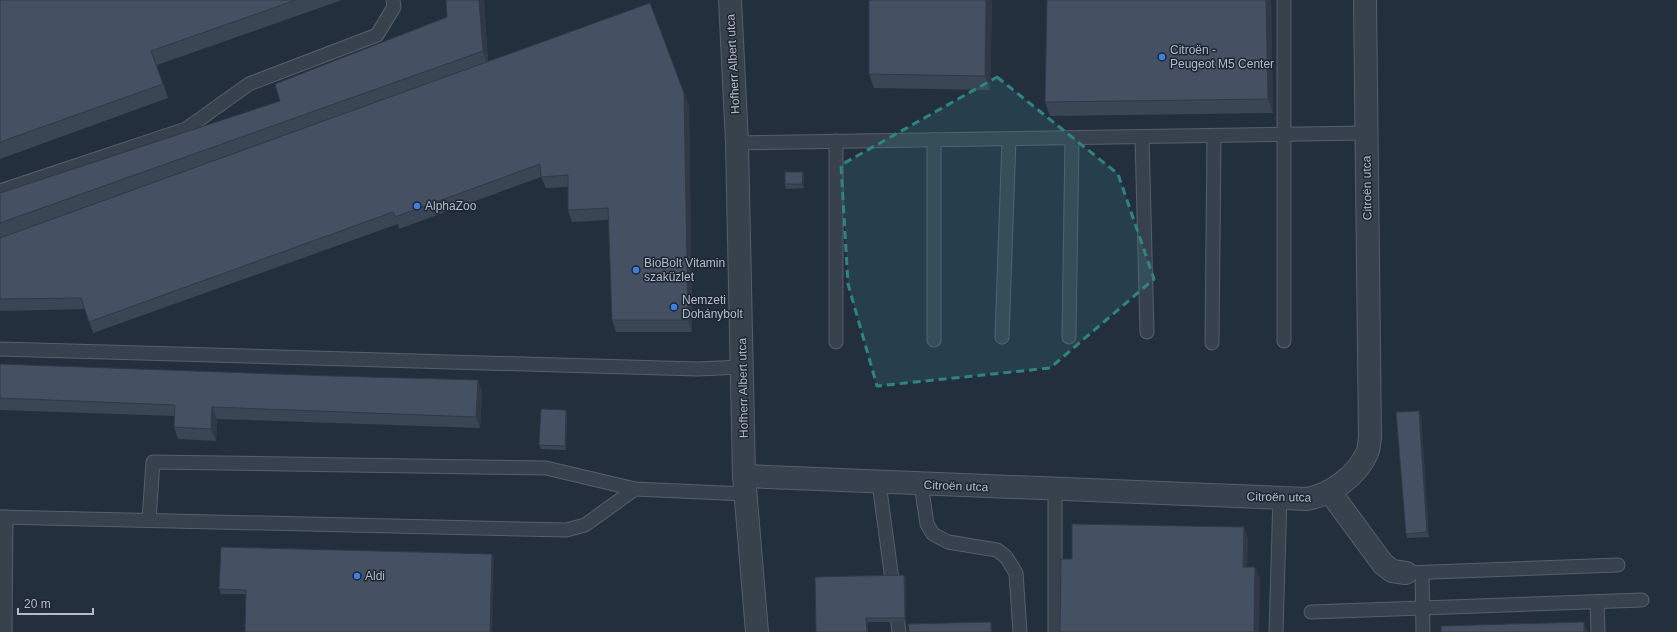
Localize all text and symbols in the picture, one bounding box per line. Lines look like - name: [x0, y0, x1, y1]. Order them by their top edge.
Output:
- street label: Hofherr Albert utca: [723, 13, 743, 114]
- place label: Citroën - Peugeot M5 Center: [1170, 43, 1274, 71]
- marker: Citroën - Peugeot M5 Center: [1157, 52, 1167, 62]
- street label: Citroën utca: [1359, 155, 1375, 220]
- place label: AlphaZoo: [425, 199, 477, 213]
- marker: AlphaZoo: [412, 201, 422, 211]
- place label: BioBolt Vitamin szaküzlet: [644, 256, 725, 284]
- marker: BioBolt Vitamin szaküzlet: [631, 265, 641, 275]
- place label: Nemzeti Dohánybolt: [682, 293, 743, 321]
- marker: Nemzeti Dohánybolt: [669, 302, 679, 312]
- street label: Hofherr Albert utca: [735, 338, 751, 438]
- street label: Citroën utca: [923, 478, 989, 494]
- street label: Citroën utca: [1247, 489, 1312, 505]
- place label: Aldi: [365, 569, 385, 583]
- marker: Aldi: [352, 571, 362, 581]
- scale bar: [18, 590, 93, 616]
- text: 20 m: [24, 597, 51, 611]

